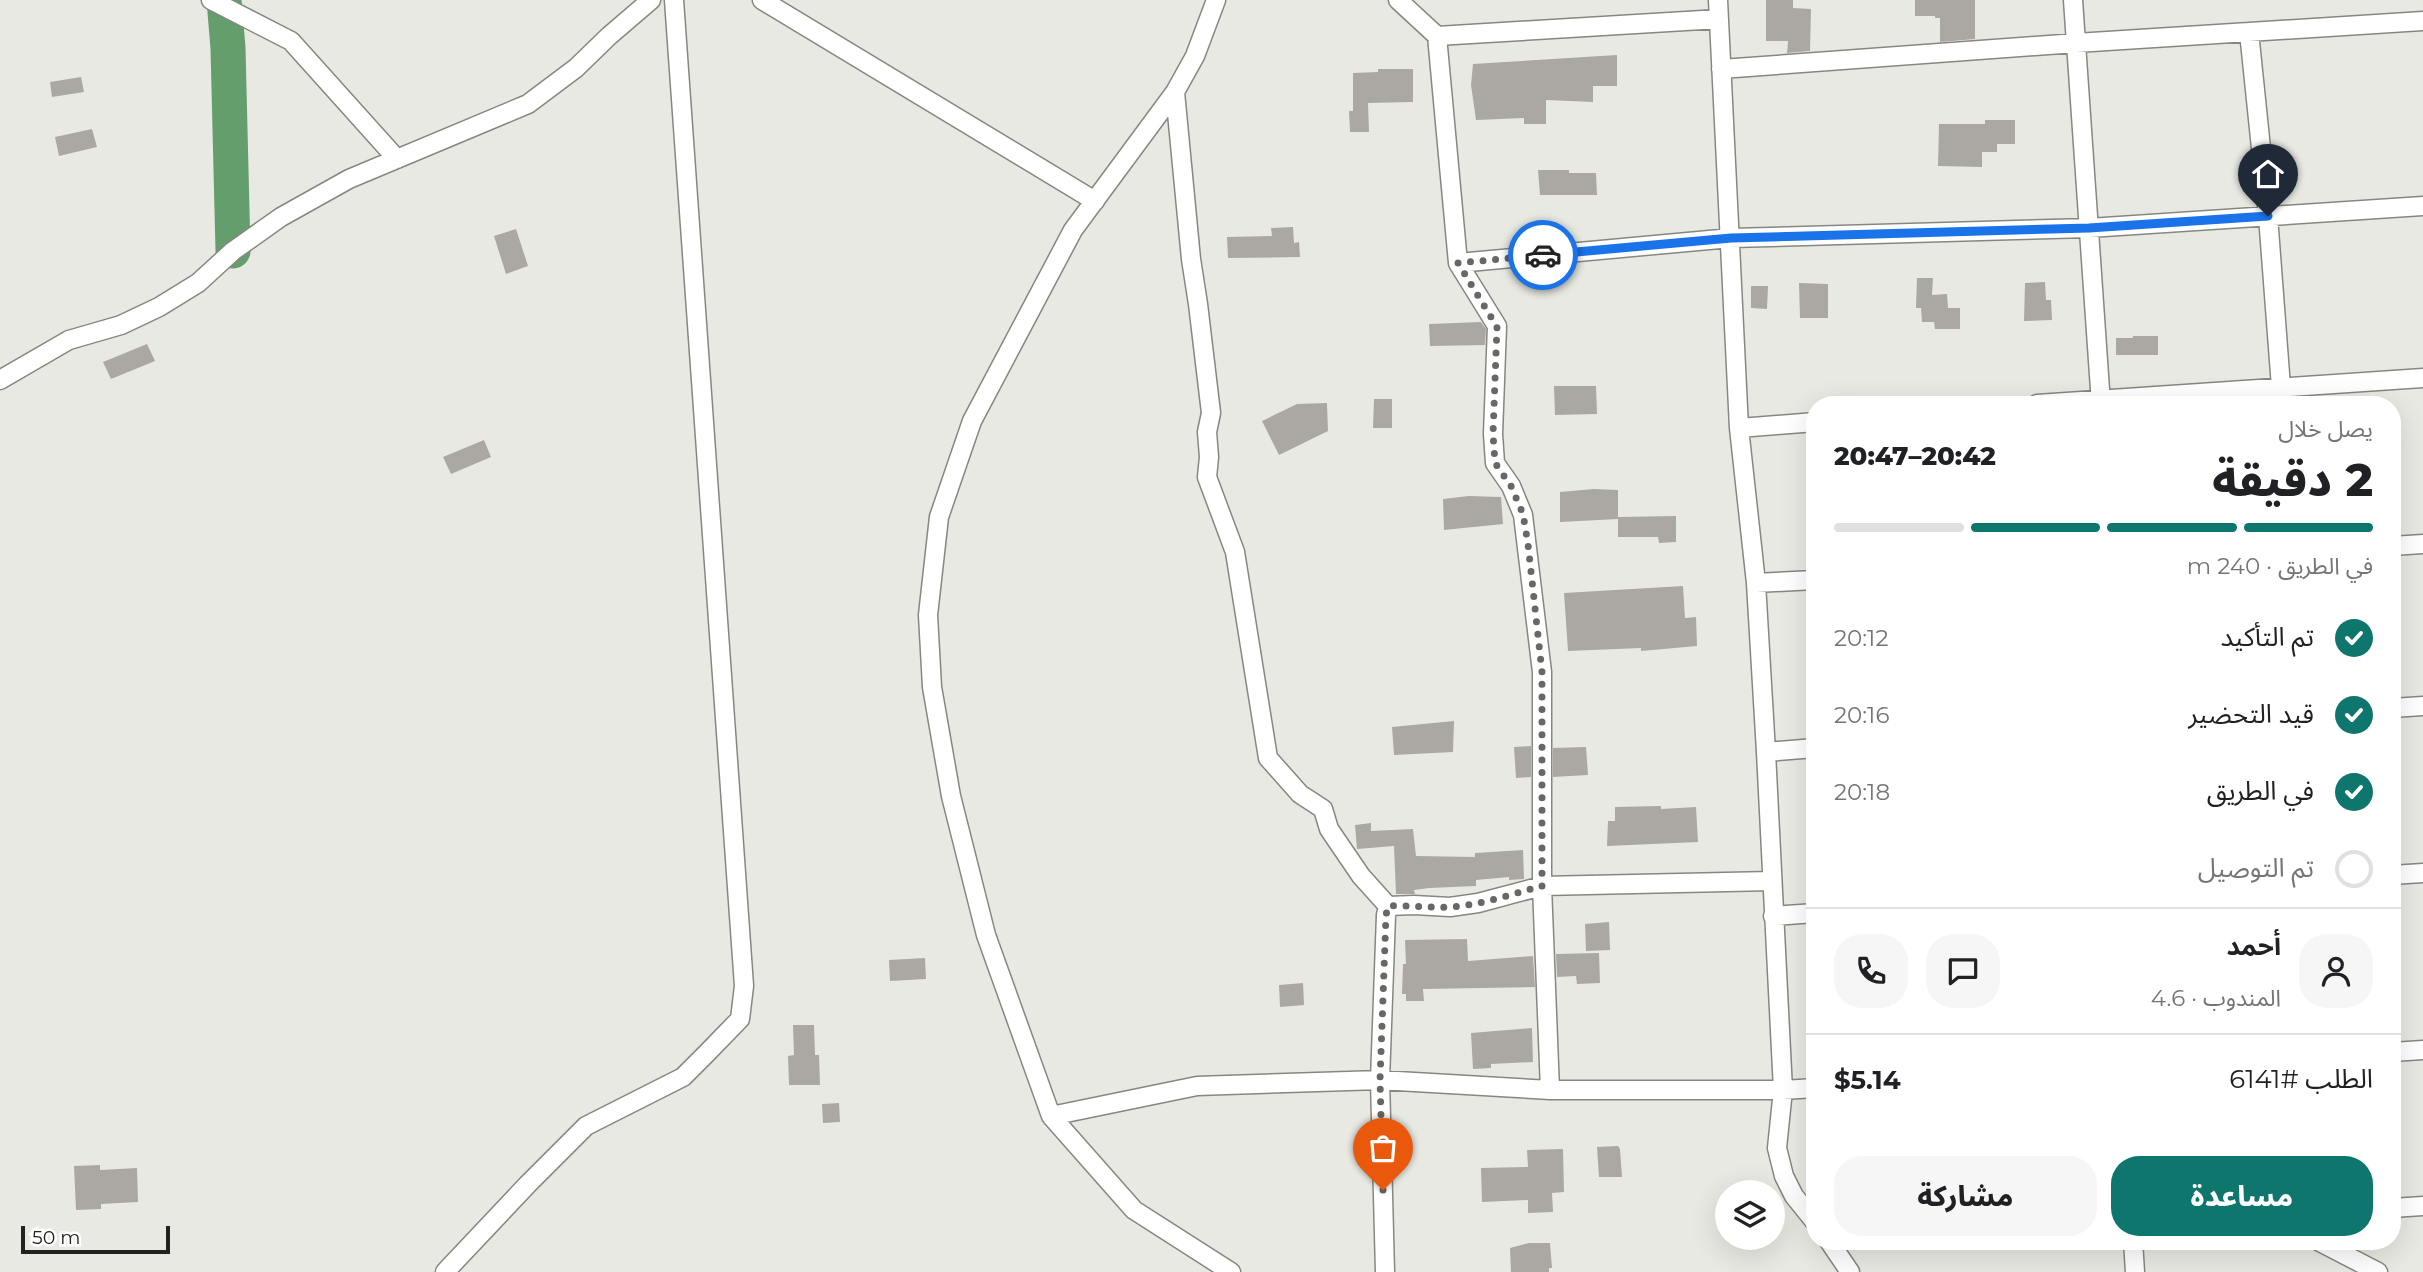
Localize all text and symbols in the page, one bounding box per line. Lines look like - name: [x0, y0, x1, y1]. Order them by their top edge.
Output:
- pin: [2238, 144, 2298, 216]
- icon: home: [2249, 155, 2287, 193]
- courier: [1508, 220, 1578, 290]
- icon: car: [1524, 236, 1562, 274]
- text: يصل خلال: [2278, 415, 2373, 443]
- text: 20:42–20:47: [1834, 440, 1996, 472]
- text: 2 دقيقة: [2212, 451, 2373, 508]
- text: في الطريق · 240 m: [2187, 552, 2373, 580]
- icon: check: [2335, 619, 2373, 657]
- text: تم التأكيد: [2220, 621, 2314, 653]
- text: 20:12: [1834, 624, 1888, 652]
- icon: check: [2335, 696, 2373, 734]
- text: قيد التحضير: [2188, 698, 2314, 730]
- text: 20:16: [1834, 701, 1889, 729]
- icon: check: [2335, 773, 2373, 811]
- text: في الطريق: [2207, 775, 2314, 807]
- text: 20:18: [1834, 778, 1890, 806]
- text: تم التوصيل: [2198, 852, 2314, 884]
- text: أحمد: [2227, 930, 2281, 962]
- button: phone: [1834, 934, 1908, 1008]
- button: chat: [1926, 934, 2000, 1008]
- button: person: [2299, 934, 2373, 1008]
- text: المندوب · 4.6: [2151, 984, 2281, 1012]
- text: الطلب #6141: [2229, 1063, 2373, 1095]
- text: $5.14: [1834, 1064, 1901, 1096]
- pin: [1353, 1118, 1413, 1190]
- icon: bag: [1364, 1129, 1402, 1167]
- button: مشاركة: [1834, 1156, 2097, 1236]
- button: مساعدة: [2111, 1156, 2373, 1236]
- map controls: [1715, 1180, 1785, 1250]
- button: layers: [1715, 1180, 1785, 1250]
- scale bar: [21, 1223, 170, 1255]
- text: 50 m: [32, 1226, 80, 1249]

